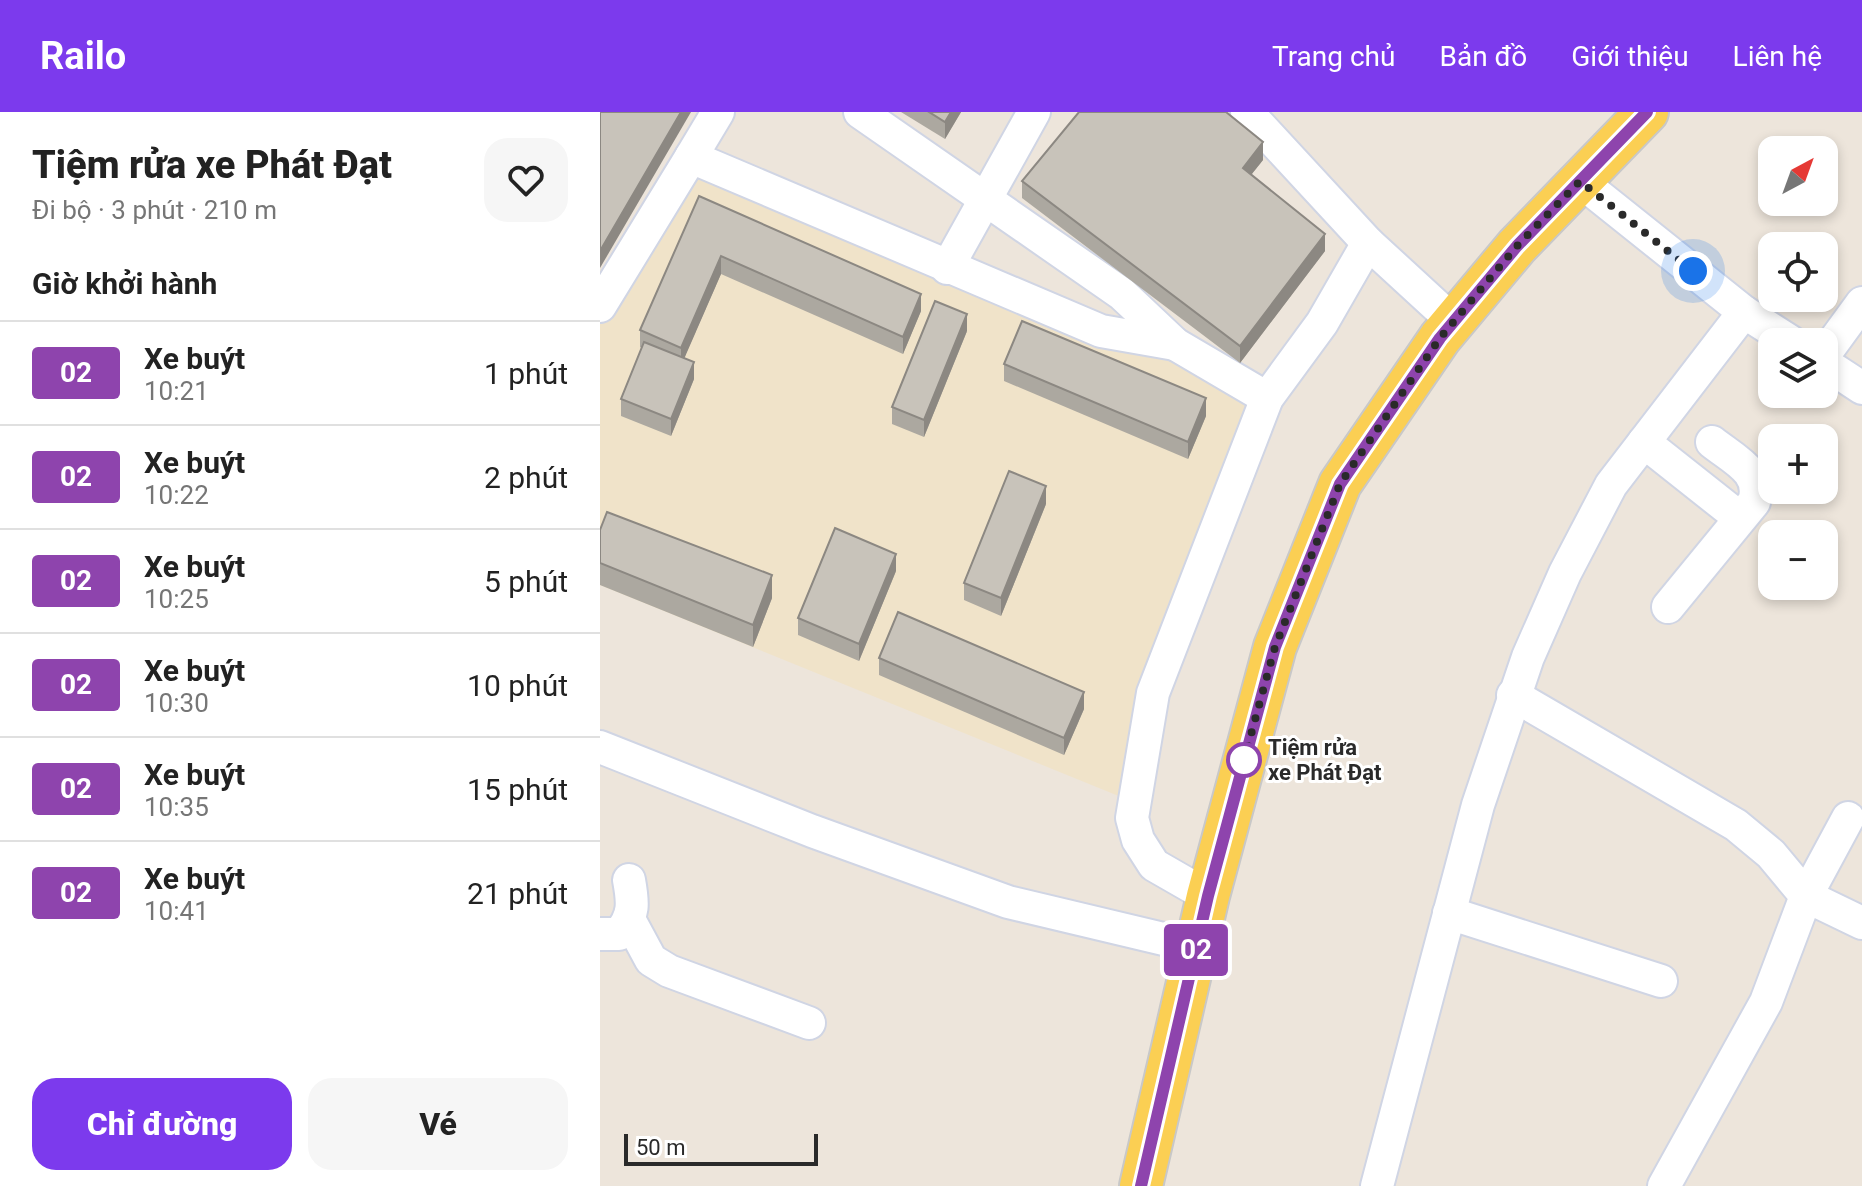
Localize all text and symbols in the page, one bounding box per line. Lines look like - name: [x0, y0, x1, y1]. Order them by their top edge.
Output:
- text: Railo: [40, 34, 126, 78]
- text: Trang chủ: [1272, 40, 1395, 73]
- text: Bản đồ: [1439, 40, 1527, 73]
- text: Giới thiệu: [1571, 40, 1689, 73]
- text: Liên hệ: [1733, 40, 1822, 73]
- north arrow: [1758, 136, 1838, 216]
- map controls: [1758, 136, 1838, 600]
- button: heart: [484, 138, 568, 222]
- text: Tiệm rửa xe Phát Đạt: [32, 143, 392, 187]
- text: Đi bộ · 3 phút · 210 m: [32, 195, 277, 225]
- button: locate: [1758, 232, 1838, 312]
- your location: [1673, 251, 1713, 291]
- text: Giờ khởi hành: [32, 266, 217, 301]
- button: layers: [1758, 328, 1838, 408]
- text: Xe buýt: [144, 341, 245, 376]
- text: 02: [60, 356, 92, 389]
- text: 1 phút: [484, 356, 568, 391]
- text: 10:21: [144, 376, 209, 406]
- button: +: [1758, 424, 1838, 504]
- text: Xe buýt: [144, 445, 245, 480]
- text: 02: [60, 460, 92, 493]
- text: 2 phút: [484, 460, 568, 495]
- text: 10:22: [144, 480, 209, 510]
- button: −: [1758, 520, 1838, 600]
- text: Xe buýt: [144, 549, 245, 584]
- text: 02: [60, 564, 92, 597]
- text: 5 phút: [484, 564, 568, 599]
- text: 10:25: [144, 584, 209, 614]
- text: Xe buýt: [144, 653, 245, 688]
- text: 02: [60, 668, 92, 701]
- text: 10 phút: [467, 668, 568, 703]
- text: 10:30: [144, 688, 209, 718]
- place label: Tiệm rửa xe Phát Đạt: [1268, 735, 1382, 785]
- marker: Tiệm rửa xe Phát Đạt: [1227, 743, 1261, 777]
- text: Xe buýt: [144, 757, 245, 792]
- text: 02: [60, 772, 92, 805]
- text: 15 phút: [467, 772, 568, 807]
- text: 10:35: [144, 792, 209, 822]
- text: Xe buýt: [144, 861, 245, 896]
- text: 02: [60, 876, 92, 909]
- text: 21 phút: [467, 876, 568, 911]
- text: 10:41: [144, 896, 209, 926]
- line badge: 02: [1160, 924, 1232, 976]
- text: 02: [1180, 933, 1212, 966]
- button: Chỉ đường: [32, 1078, 292, 1170]
- button: Vé: [308, 1078, 568, 1170]
- scale bar: [624, 1130, 818, 1166]
- text: 50 m: [636, 1135, 685, 1160]

